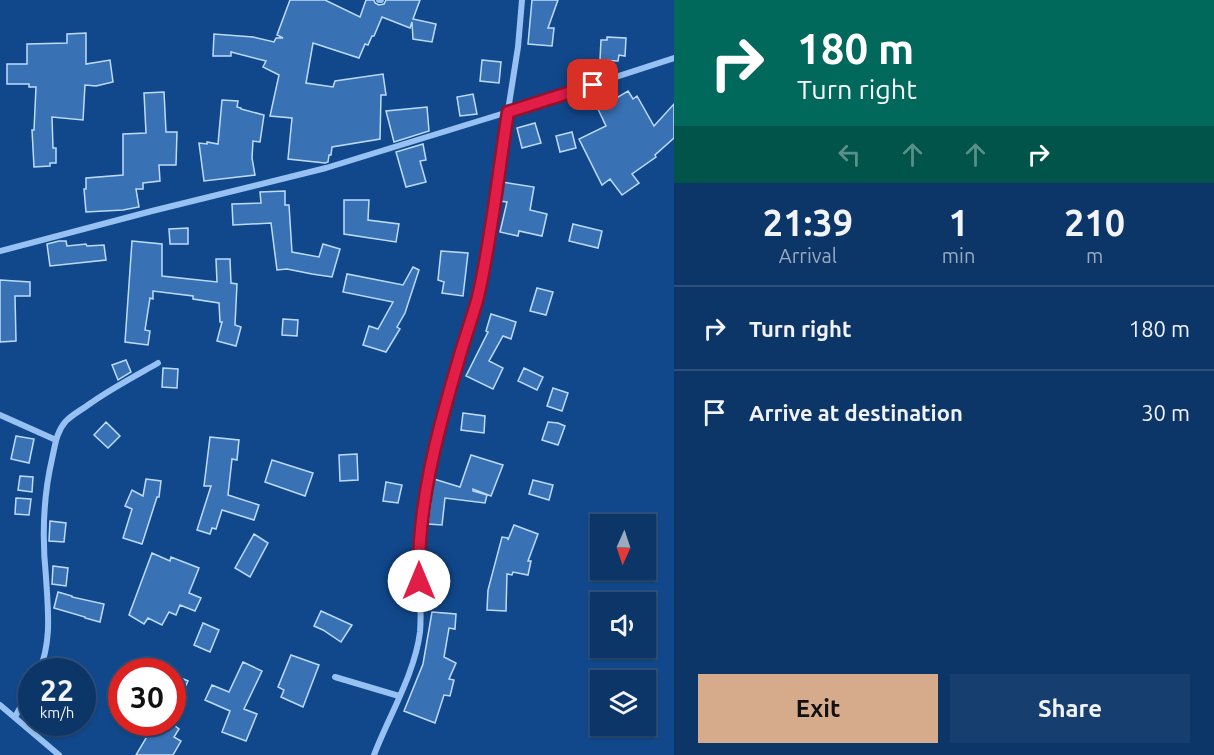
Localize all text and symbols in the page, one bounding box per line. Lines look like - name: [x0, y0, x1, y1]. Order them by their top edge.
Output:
- icon: right: [698, 24, 776, 102]
- text: 180 m: [797, 25, 914, 72]
- pin: [567, 59, 618, 110]
- icon: arrive: [576, 68, 609, 101]
- text: Turn right: [797, 74, 917, 104]
- icon: left: [833, 138, 866, 171]
- icon: ahead: [896, 138, 929, 171]
- icon: ahead: [959, 138, 992, 171]
- icon: right: [1022, 138, 1055, 171]
- text: 21:39: [763, 202, 853, 243]
- text: 1: [948, 202, 969, 243]
- text: 210: [1064, 202, 1125, 243]
- text: Arrival: [779, 244, 837, 267]
- text: min: [942, 244, 975, 267]
- text: m: [1086, 244, 1103, 267]
- icon: right: [698, 312, 731, 345]
- text: Turn right: [749, 316, 851, 341]
- text: 180 m: [1129, 316, 1190, 341]
- icon: arrive: [698, 396, 731, 429]
- text: Arrive at destination: [749, 400, 963, 425]
- text: 30 m: [1141, 400, 1190, 425]
- north arrow: [590, 514, 656, 580]
- map controls: [590, 514, 656, 736]
- position arrow: [387, 549, 451, 613]
- button: sound: [590, 592, 656, 658]
- speed limit sign: 30: [108, 658, 186, 736]
- button: layers: [590, 670, 656, 736]
- text: 22: [40, 673, 74, 707]
- button: Exit: [698, 674, 938, 743]
- button: Share: [950, 674, 1190, 743]
- text: km/h: [40, 704, 74, 721]

